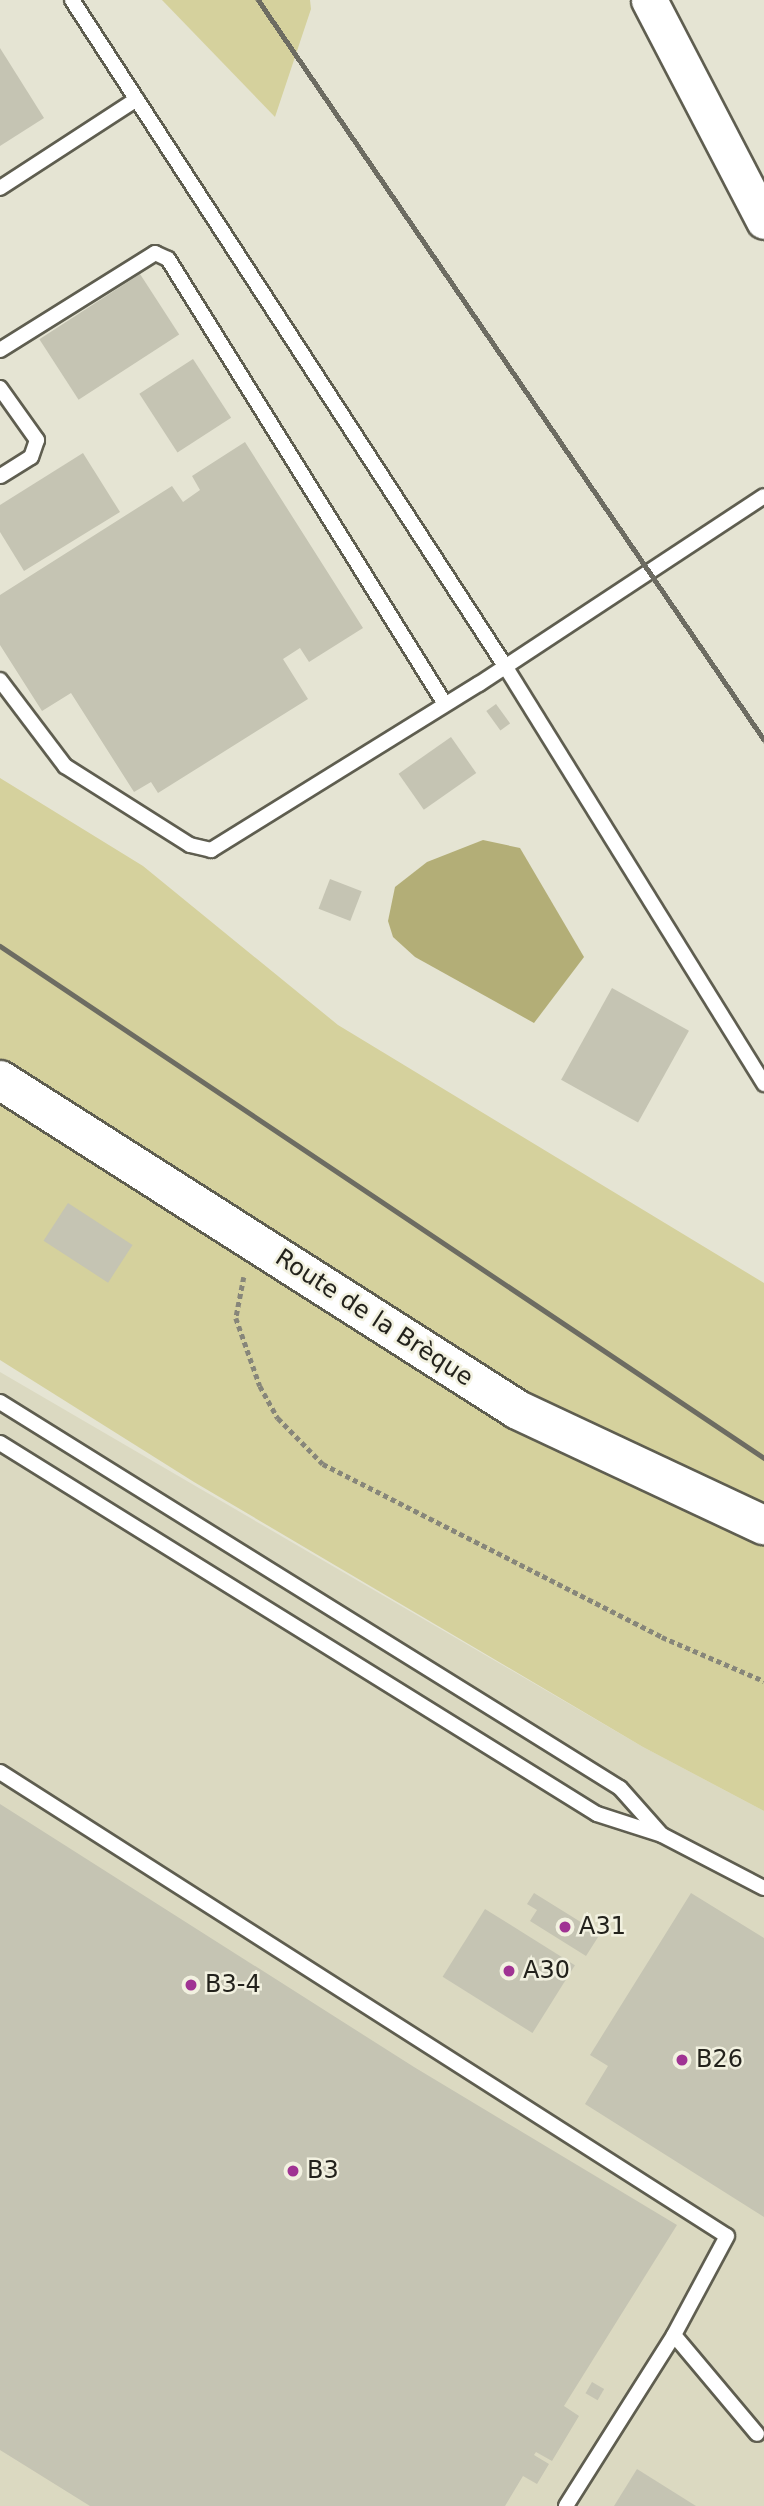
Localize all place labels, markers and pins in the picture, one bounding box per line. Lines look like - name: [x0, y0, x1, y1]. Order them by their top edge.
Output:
- place label: A31: [579, 1913, 626, 1941]
- marker: A31: [557, 1919, 573, 1935]
- place label: A30: [523, 1957, 570, 1985]
- marker: A30: [501, 1963, 517, 1979]
- place label: B3-4: [205, 1971, 261, 1999]
- marker: B3-4: [183, 1977, 199, 1993]
- place label: B26: [696, 2046, 743, 2074]
- marker: B26: [674, 2052, 690, 2068]
- place label: B3: [307, 2157, 339, 2185]
- marker: B3: [285, 2163, 301, 2179]

